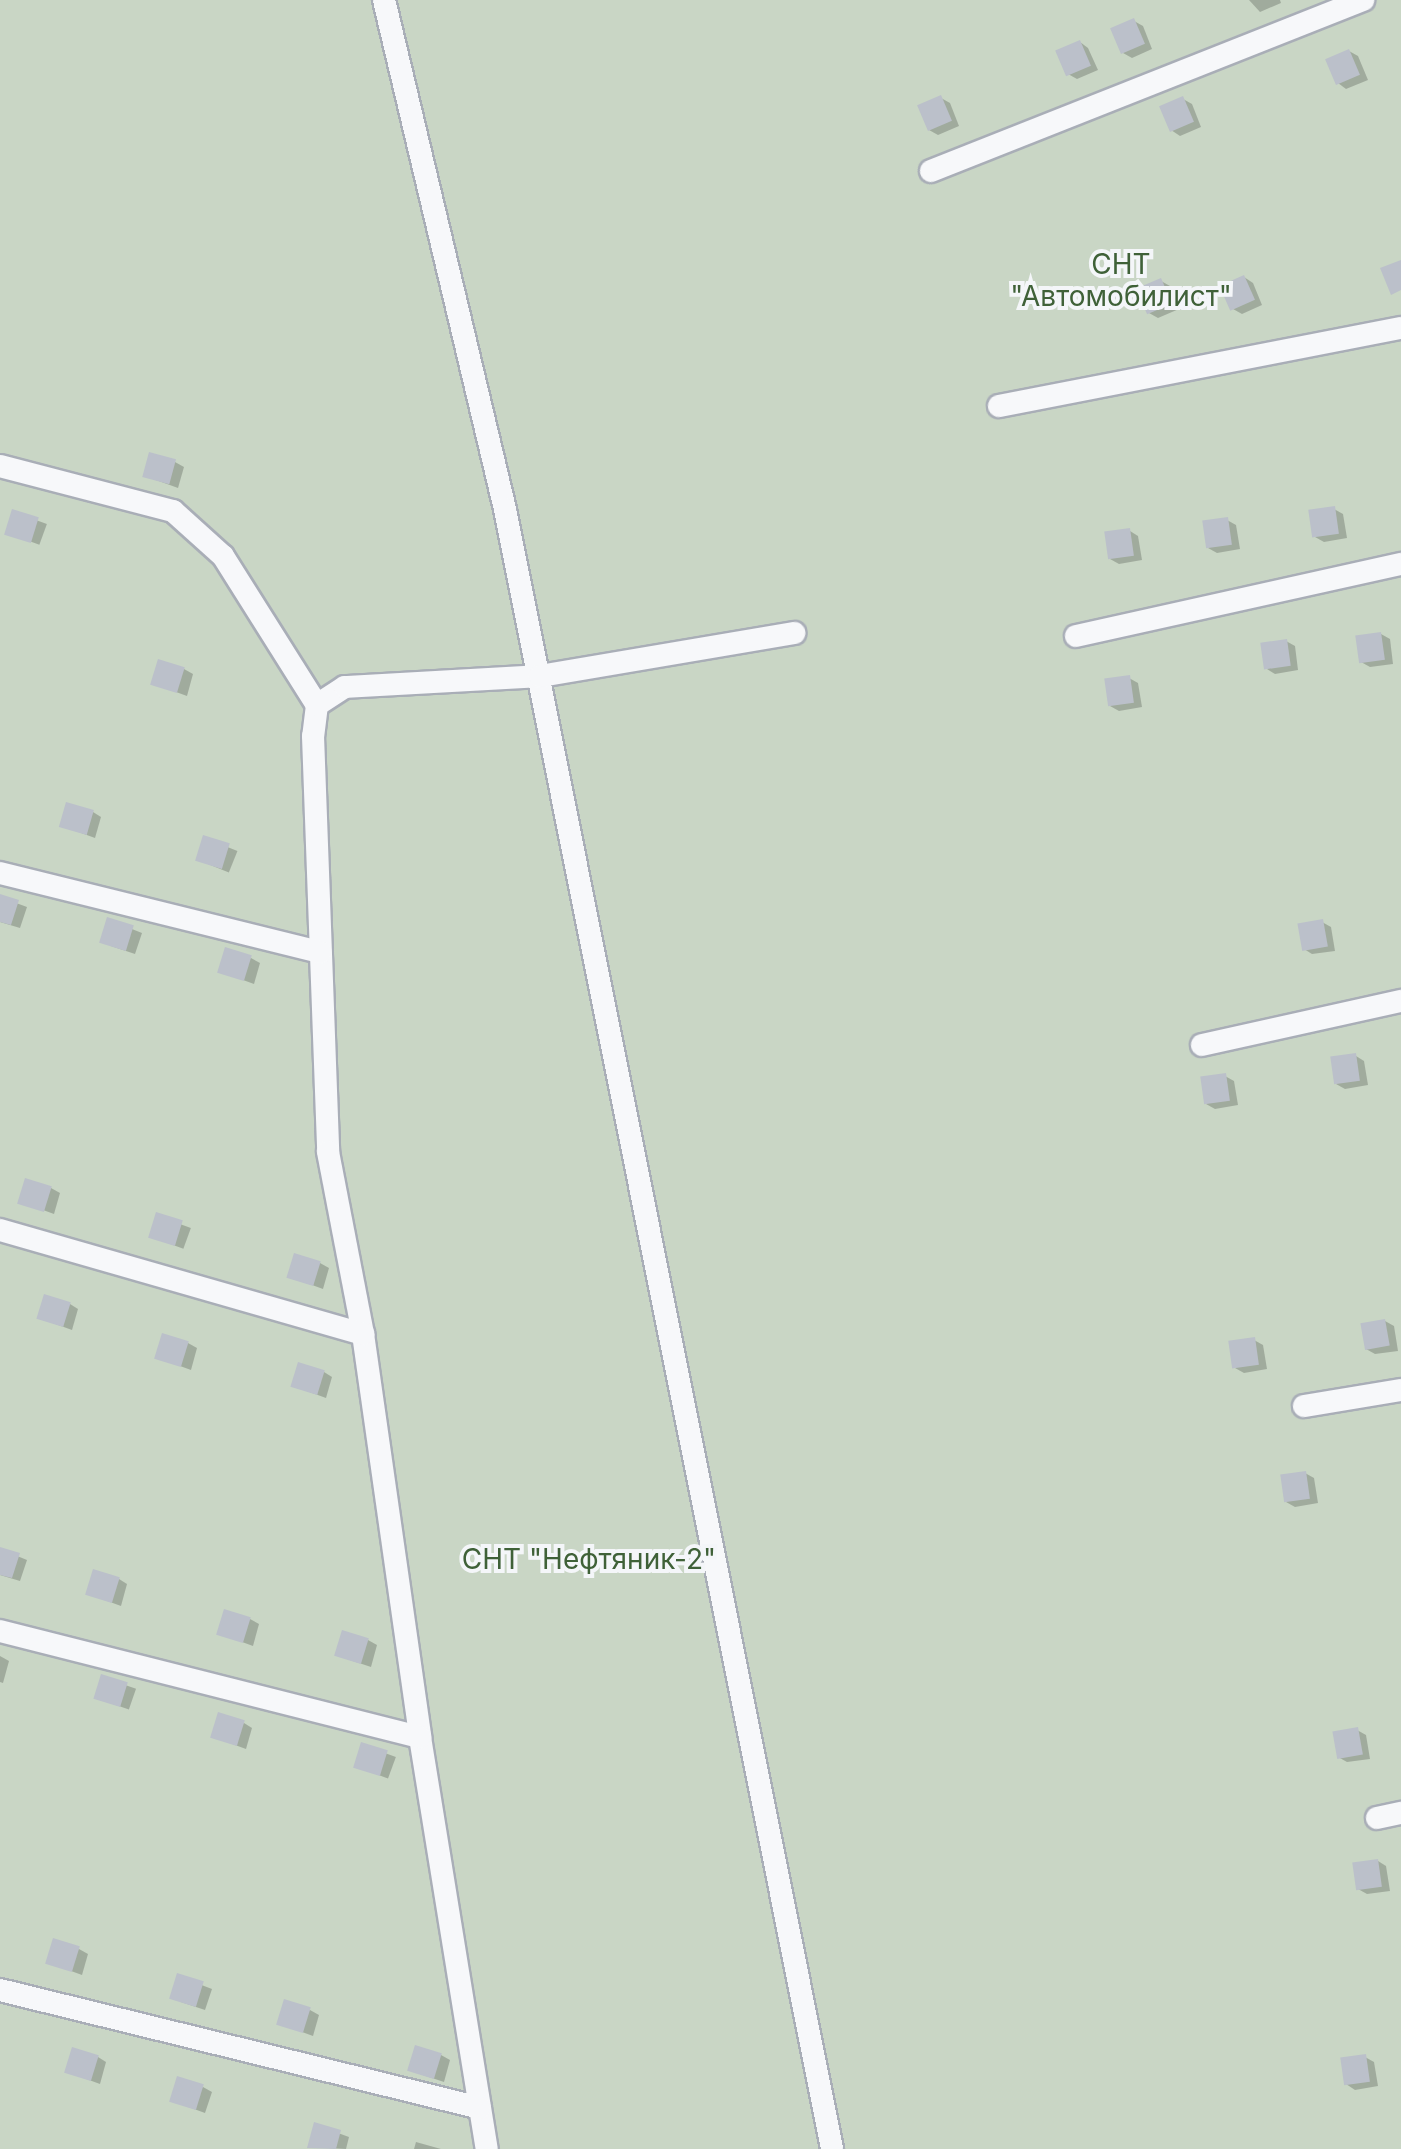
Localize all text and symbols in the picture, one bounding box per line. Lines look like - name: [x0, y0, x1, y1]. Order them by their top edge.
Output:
- park label: СНТ "Автомобилист": [1010, 247, 1232, 313]
- park label: СНТ "Нефтяник-2": [462, 1542, 716, 1576]

